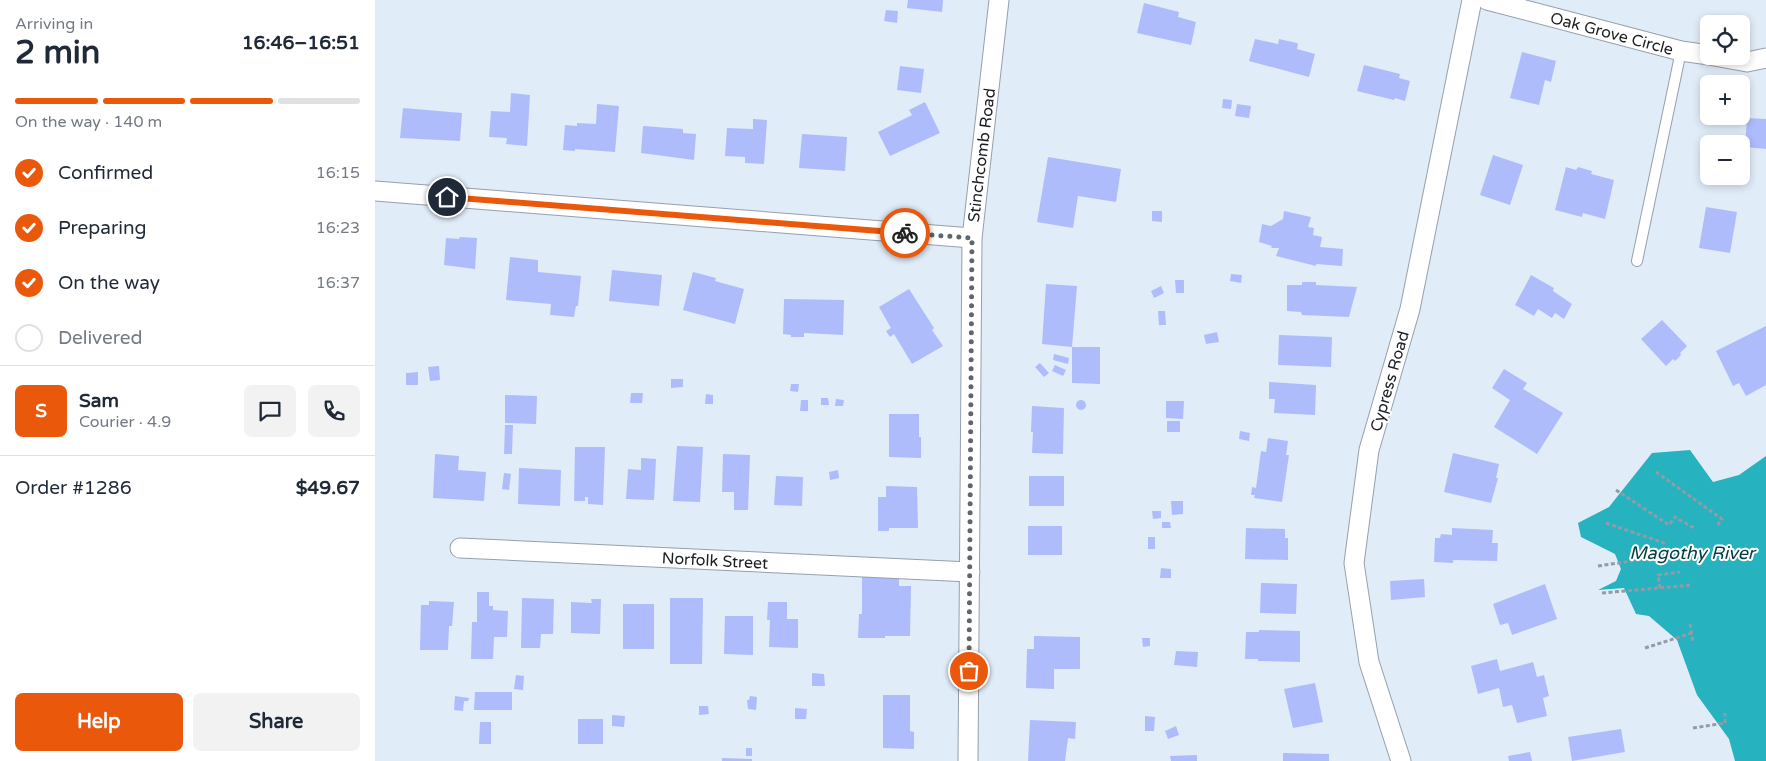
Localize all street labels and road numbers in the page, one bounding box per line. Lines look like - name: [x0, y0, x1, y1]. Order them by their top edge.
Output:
- street label: Oak Grove Circle: [1548, 8, 1675, 60]
- street label: Stinchcomb Road: [964, 87, 1000, 223]
- street label: Cypress Road: [1366, 329, 1414, 434]
- street label: Norfolk Street: [661, 548, 769, 574]

